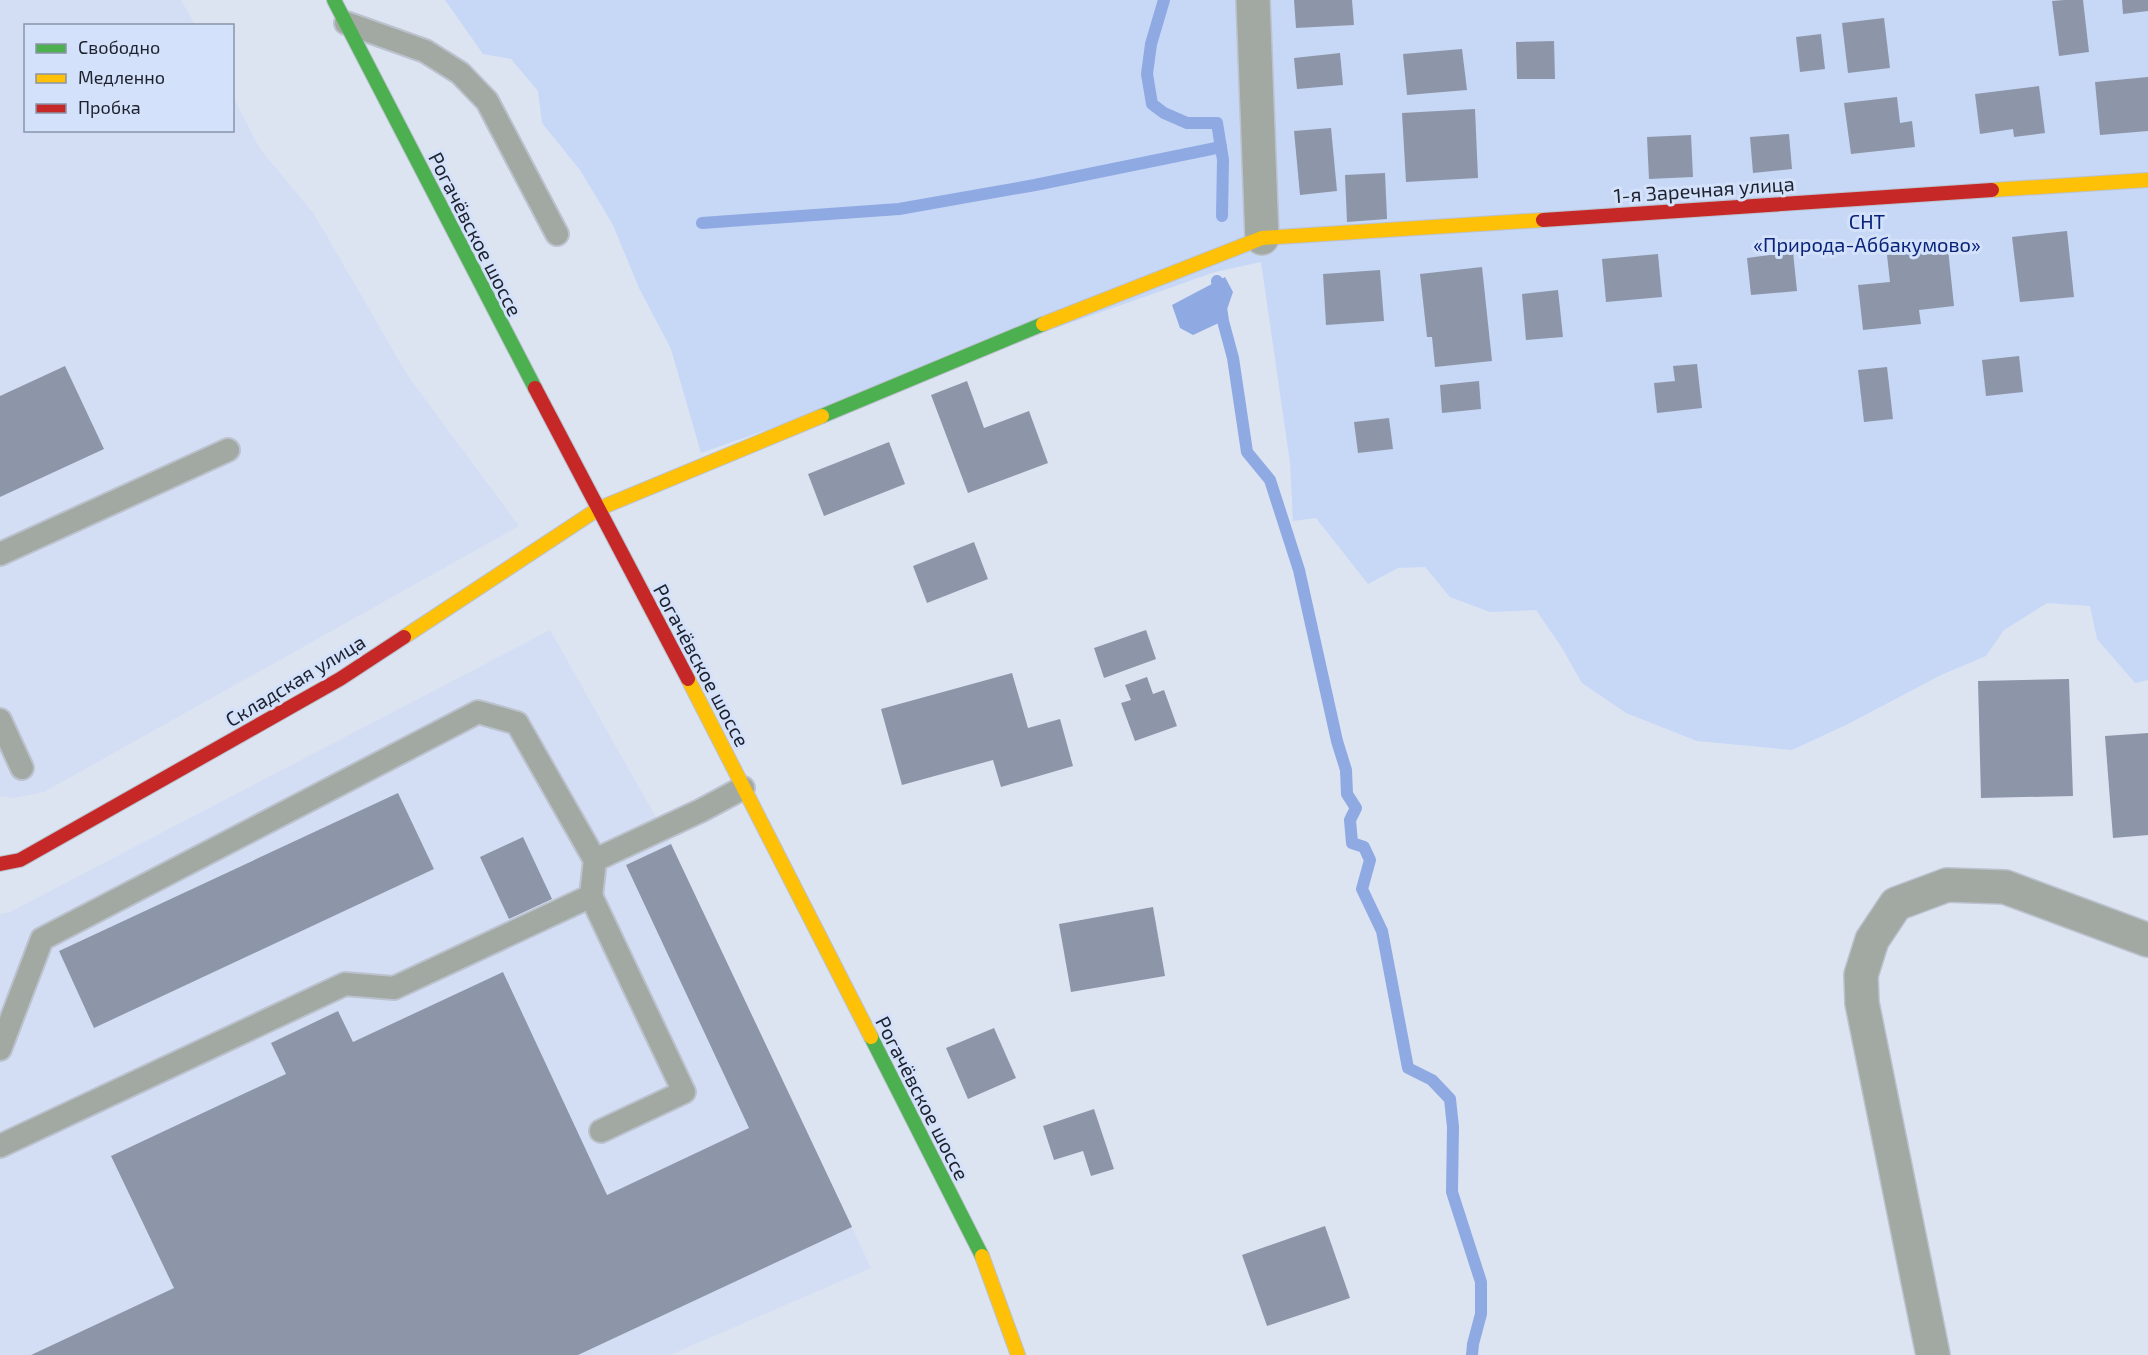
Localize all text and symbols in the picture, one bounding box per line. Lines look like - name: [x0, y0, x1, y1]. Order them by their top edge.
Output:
- legend: [24, 24, 234, 132]
- text: Свободно: [78, 36, 160, 58]
- text: Медленно: [78, 66, 165, 88]
- text: Пробка: [78, 96, 141, 118]
- street label: Рогачёвское шоссе: [424, 148, 528, 320]
- street label: 1-я Заречная улица: [1613, 171, 1795, 208]
- park label: СНТ «Природа-Аббакумово»: [1753, 209, 1981, 257]
- street label: Рогачёвское шоссе: [649, 580, 755, 750]
- street label: Складская улица: [221, 629, 370, 732]
- street label: Рогачёвское шоссе: [871, 1012, 975, 1184]

